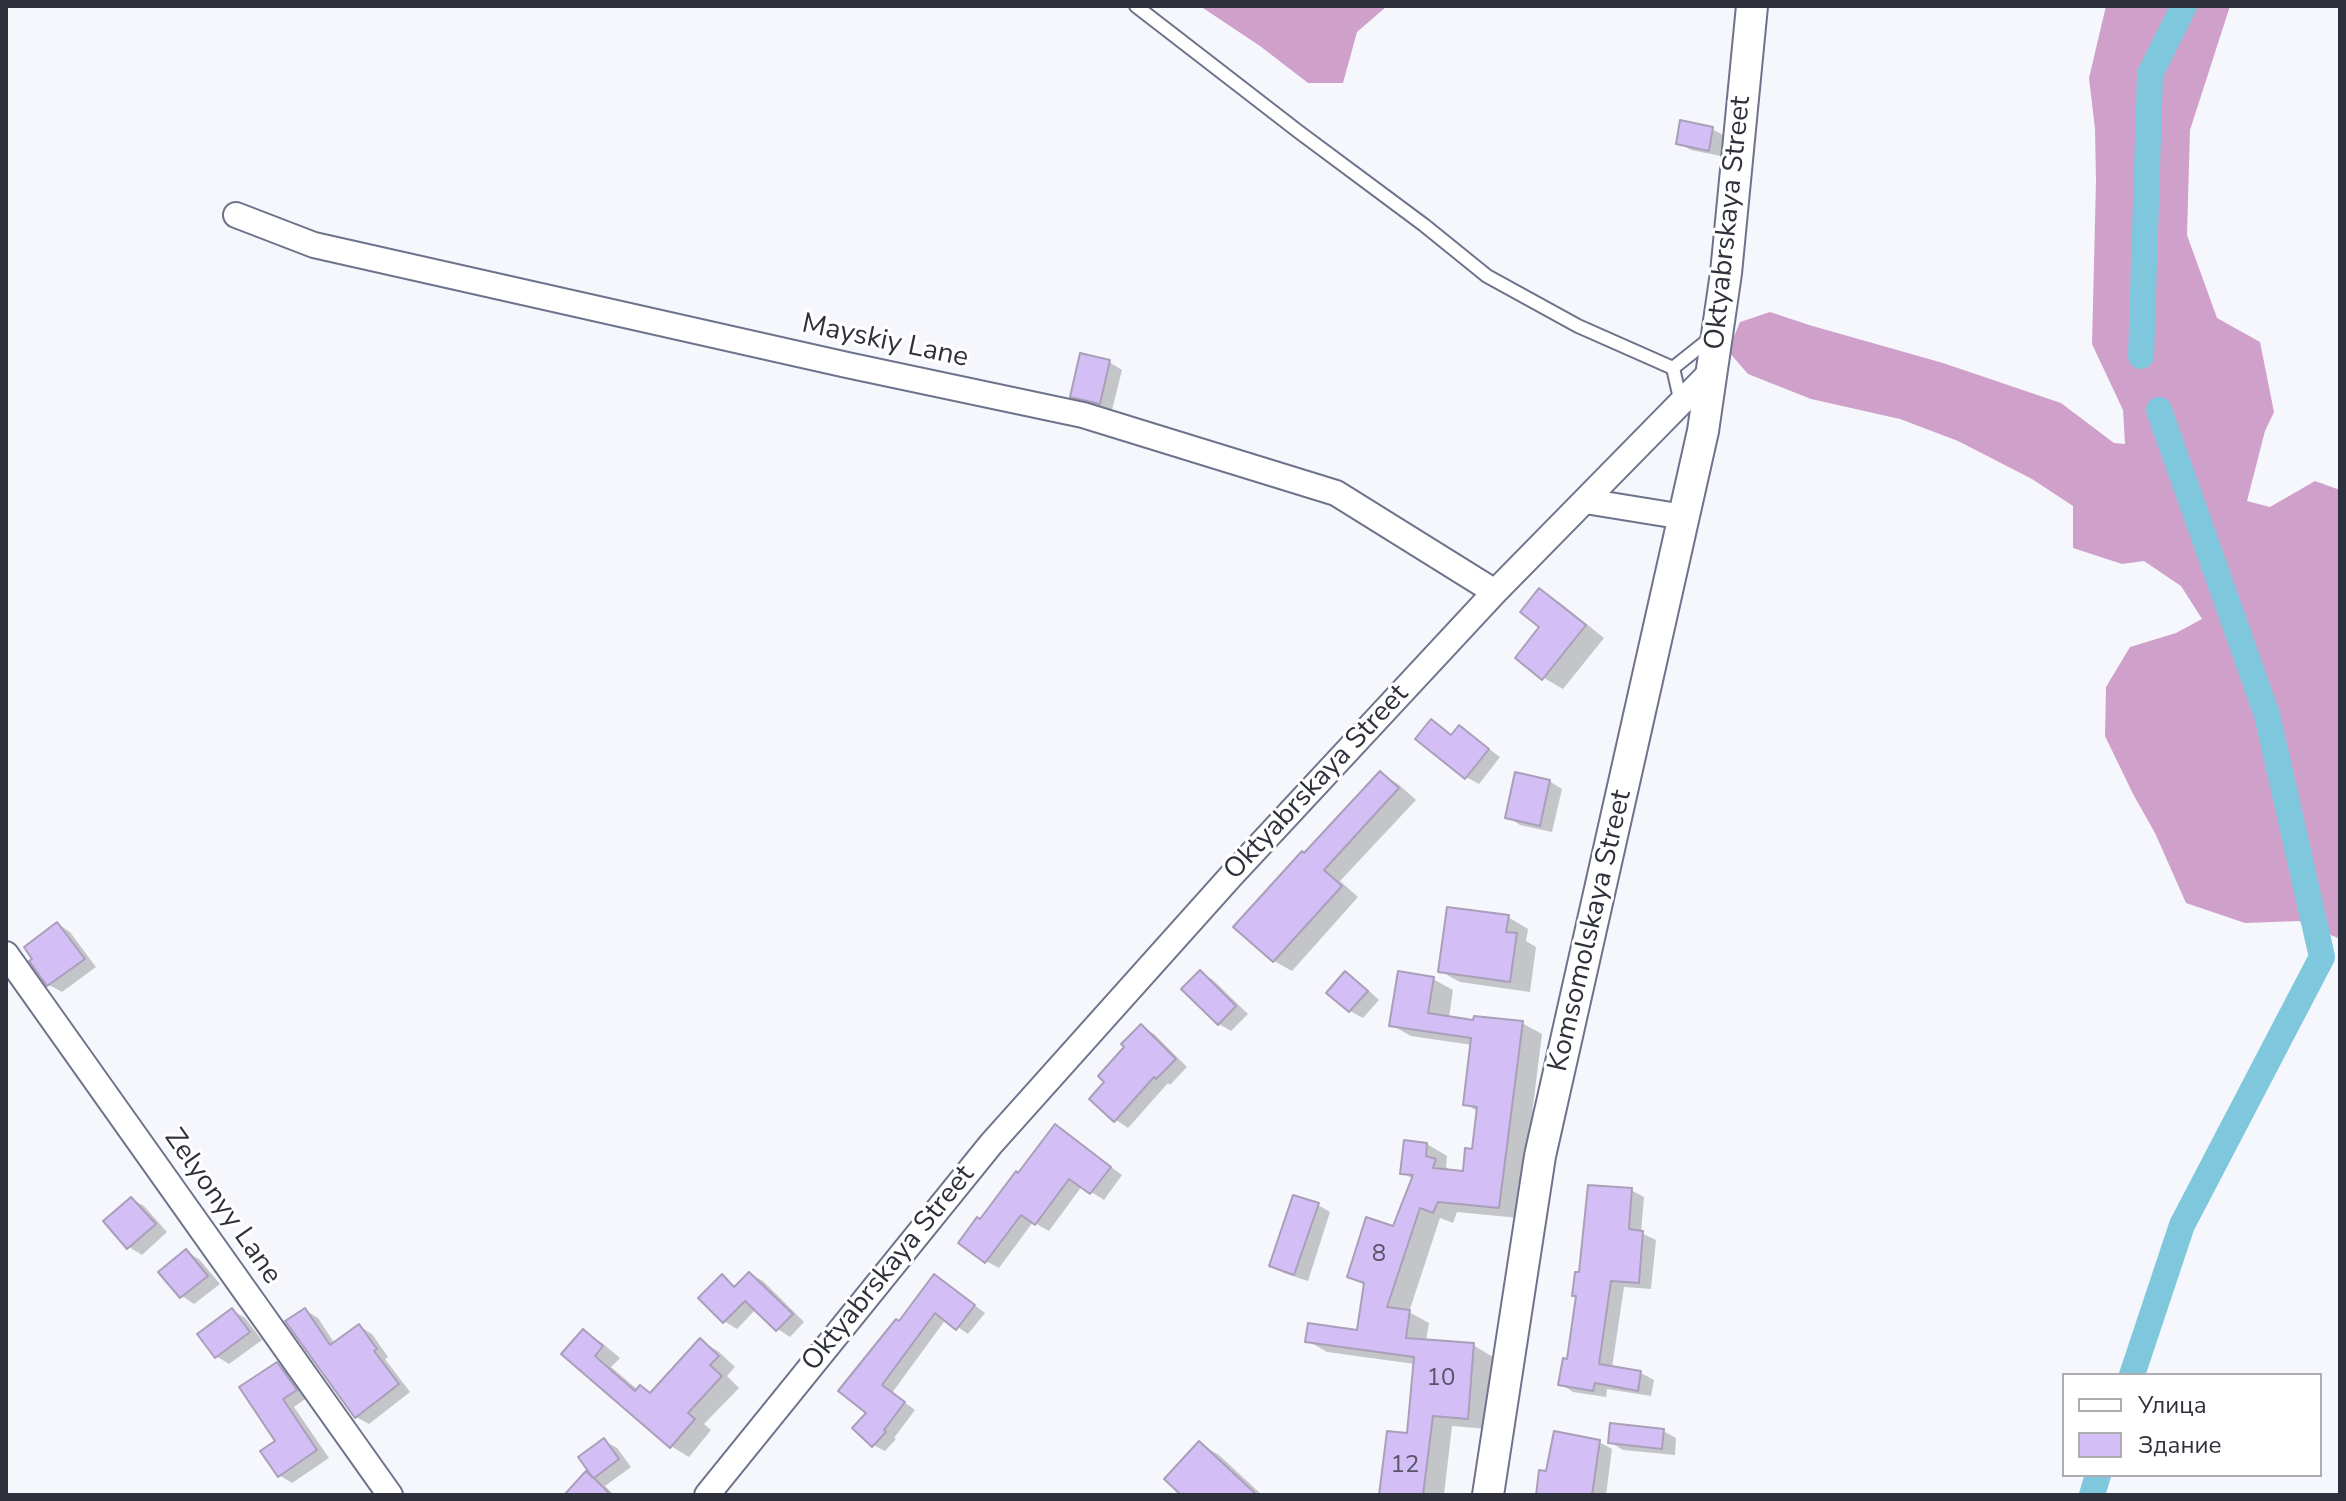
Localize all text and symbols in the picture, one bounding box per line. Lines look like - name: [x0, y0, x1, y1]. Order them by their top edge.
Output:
- street label: Oktyabrskaya Street: [1699, 95, 1759, 351]
- street label: Mayskiy Lane: [799, 308, 971, 376]
- street label: Oktyabrskaya Street: [1218, 678, 1416, 888]
- street label: Komsomolskaya Street: [1542, 787, 1640, 1075]
- street label: Zelyonyy Lane: [156, 1123, 288, 1291]
- street label: Oktyabrskaya Street: [796, 1159, 982, 1379]
- house number: 8: [1372, 1241, 1386, 1269]
- house number: 10: [1427, 1365, 1455, 1393]
- legend: [2062, 1373, 2322, 1477]
- text: Улица: [2138, 1389, 2207, 1421]
- text: Здание: [2138, 1429, 2222, 1461]
- house number: 12: [1391, 1452, 1419, 1480]

